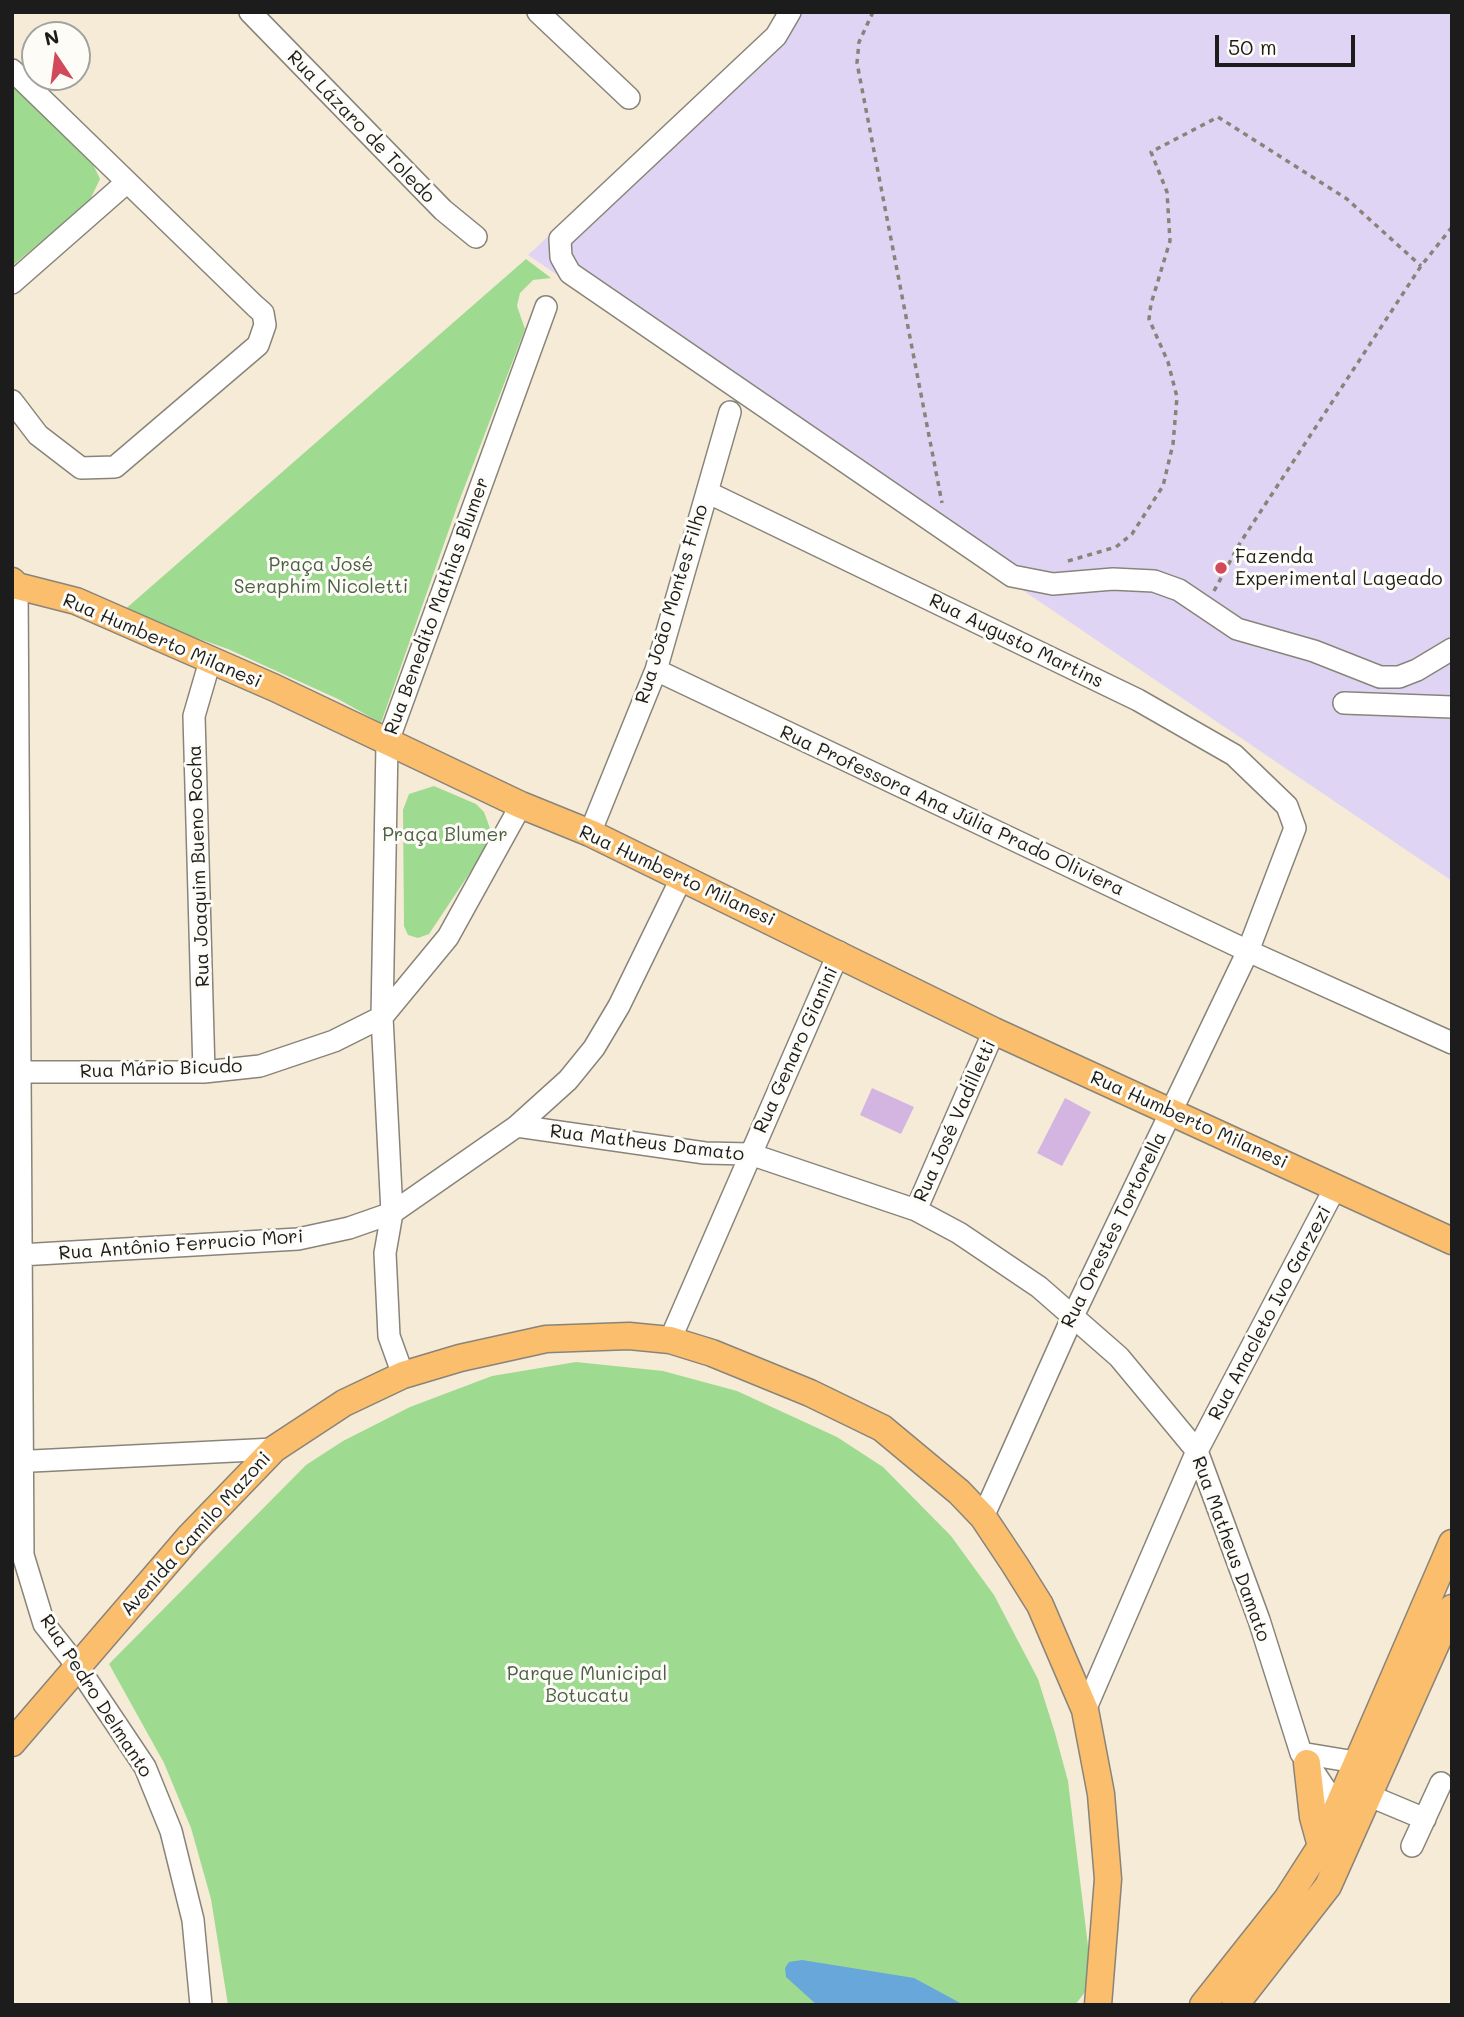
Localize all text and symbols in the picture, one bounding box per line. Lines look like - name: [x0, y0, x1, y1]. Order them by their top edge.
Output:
- north arrow: [21, 21, 91, 91]
- scale bar: [1219, 21, 1359, 65]
- text: N: [42, 23, 61, 51]
- text: 50 m: [1228, 33, 1277, 60]
- street label: Rua Lázaro de Toledo: [282, 46, 440, 208]
- street label: Rua Benedito Mathias Blumer: [380, 474, 494, 738]
- street label: Rua João Montes Filho: [631, 502, 713, 706]
- place label: Fazenda Experimental Lageado: [1235, 546, 1443, 590]
- park label: Praça José Seraphim Nicoletti: [234, 554, 408, 598]
- marker: Fazenda Experimental Lageado: [1213, 560, 1229, 576]
- street label: Rua Humberto Milanesi: [59, 589, 265, 693]
- street label: Rua Augusto Martins: [925, 589, 1107, 693]
- street label: Rua Professora Ana Júlia Prado Oliviera: [776, 721, 1128, 901]
- street label: Rua Joaquim Bueno Rocha: [183, 744, 215, 988]
- street label: Rua Humberto Milanesi: [575, 821, 779, 931]
- park label: Praça Blumer: [382, 824, 508, 846]
- street label: Rua Genaro Gianini: [749, 963, 843, 1137]
- street label: Rua José Vadilletti: [909, 1036, 1001, 1206]
- street label: Rua Mário Bicudo: [79, 1055, 243, 1083]
- street label: Rua Humberto Milanesi: [1087, 1066, 1291, 1174]
- street label: Rua Matheus Damato: [549, 1120, 745, 1166]
- street label: Rua Orestes Tortorella: [1057, 1128, 1171, 1332]
- street label: Rua Anacleto Ivo Garzezi: [1204, 1202, 1336, 1424]
- street label: Rua Antônio Ferrucio Mori: [58, 1225, 304, 1265]
- street label: Avenida Camilo Mazoni: [116, 1447, 276, 1621]
- street label: Rua Matheus Damato: [1187, 1453, 1275, 1645]
- street label: Rua Pedro Delmanto: [35, 1610, 157, 1782]
- park label: Parque Municipal Botucatu: [507, 1663, 667, 1707]

